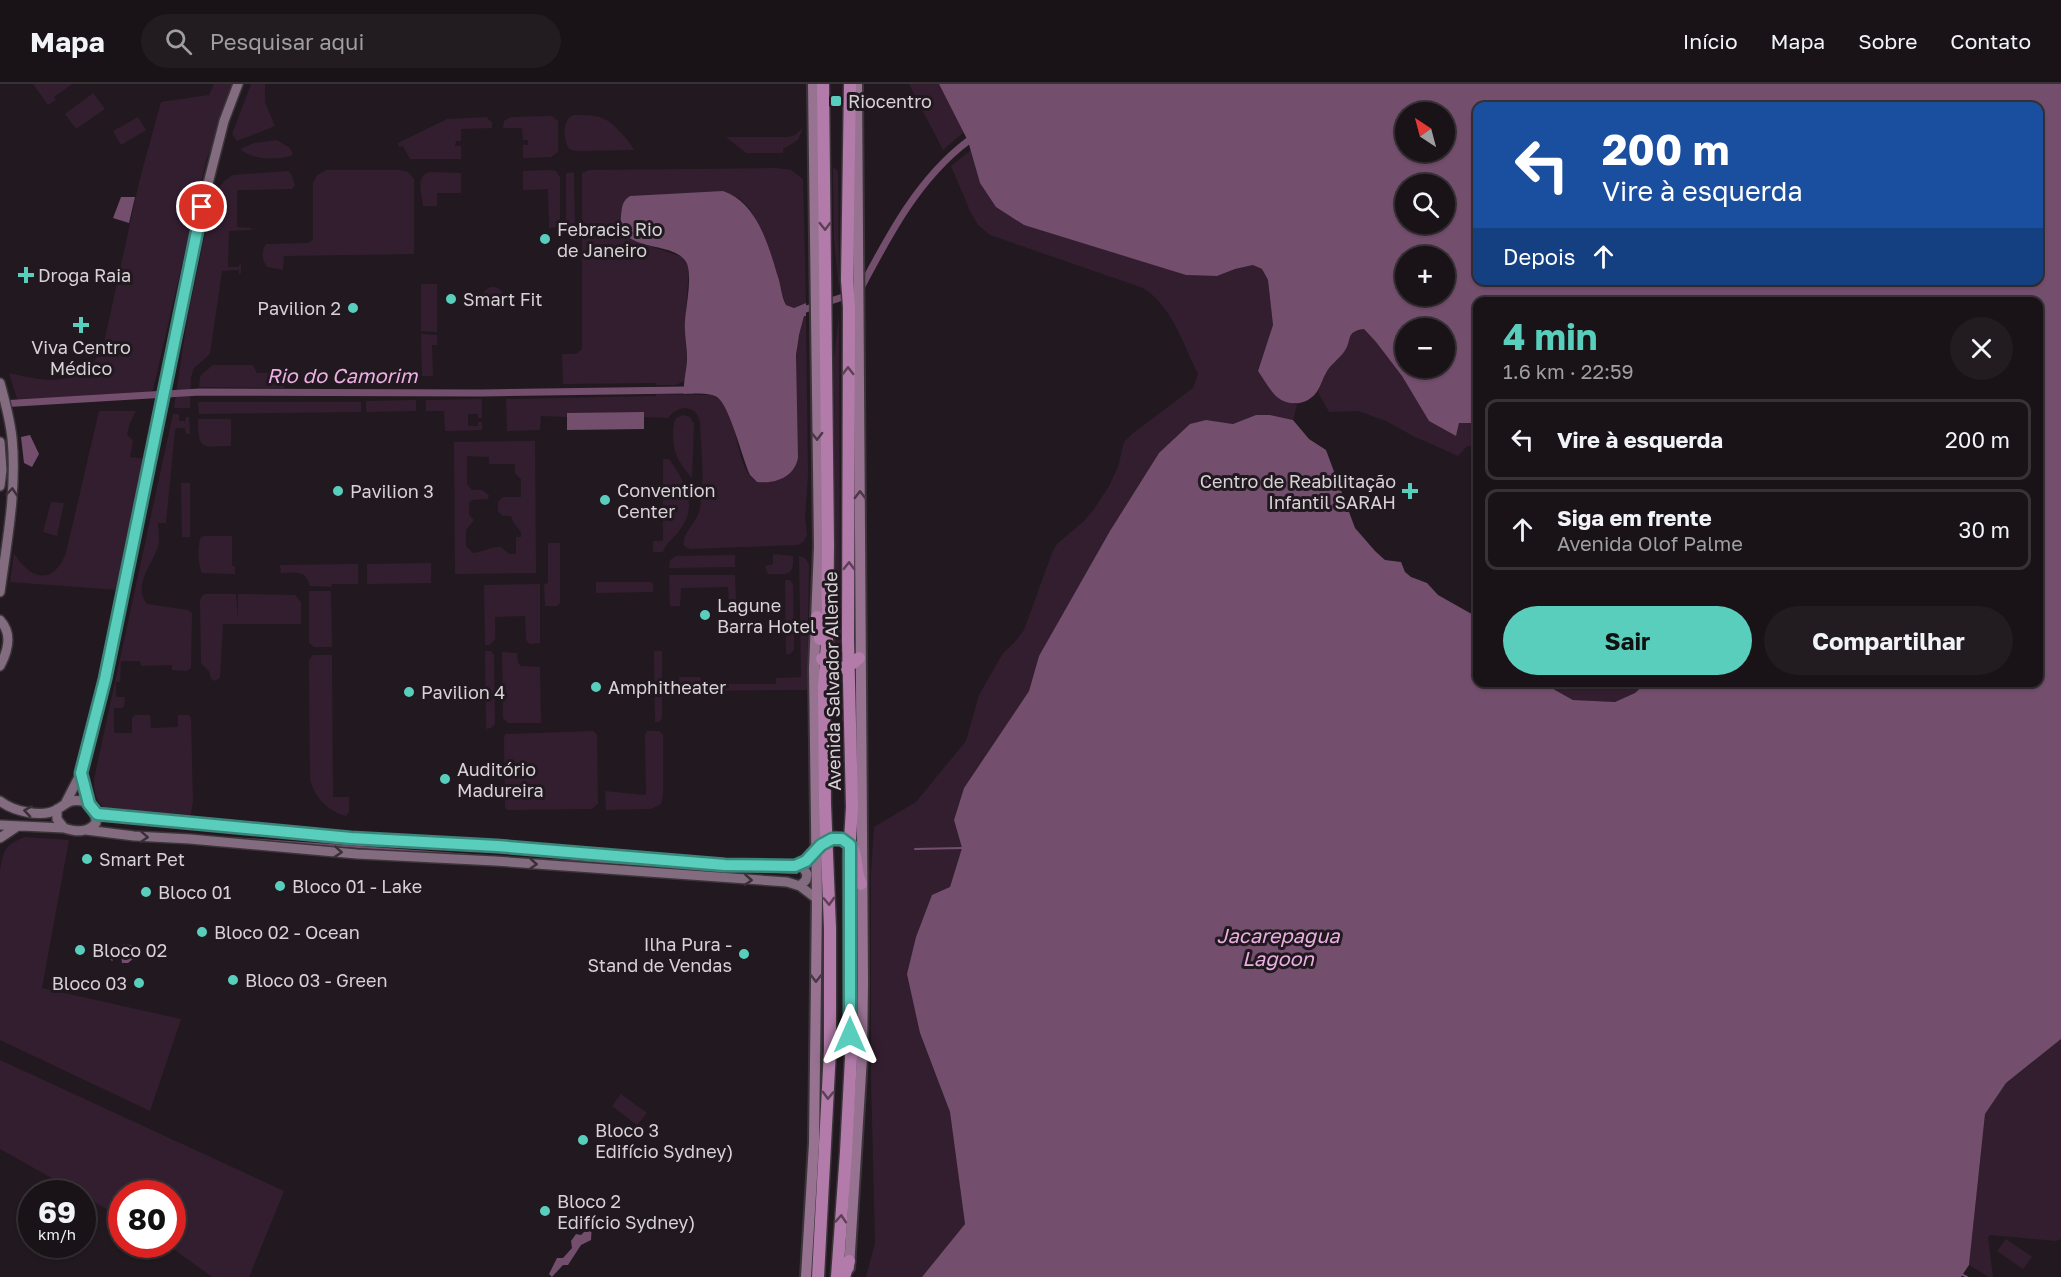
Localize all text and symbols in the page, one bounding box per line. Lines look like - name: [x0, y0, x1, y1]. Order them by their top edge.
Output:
- search box: [141, 14, 561, 68]
- text: Mapa: [30, 25, 105, 58]
- icon: search: [162, 25, 195, 58]
- text: Pesquisar aqui: [210, 28, 364, 55]
- text: Início: [1683, 28, 1738, 54]
- text: Mapa: [1771, 28, 1825, 54]
- text: Sobre: [1858, 28, 1917, 54]
- text: Contato: [1950, 28, 2031, 54]
- place label: Riocentro: [848, 90, 932, 112]
- marker: Riocentro: [829, 94, 843, 108]
- north arrow: [1395, 102, 1455, 162]
- map controls: [1395, 102, 1455, 378]
- text: 200 m: [1602, 124, 1729, 174]
- icon: left: [1503, 126, 1581, 204]
- button: search: [1395, 174, 1455, 234]
- text: Vire à esquerda: [1602, 175, 1803, 207]
- pin: [176, 181, 227, 232]
- icon: arrive: [185, 190, 218, 223]
- place label: Febracis Rio de Janeiro: [557, 218, 663, 261]
- one-way arrow: [819, 222, 831, 231]
- marker: Febracis Rio de Janeiro: [538, 232, 552, 246]
- icon: ahead: [1587, 240, 1620, 273]
- text: Depois: [1503, 243, 1575, 270]
- button: +: [1395, 246, 1455, 306]
- place label: Droga Raia: [38, 264, 131, 286]
- marker: Droga Raia: [19, 268, 33, 282]
- place label: Smart Fit: [463, 288, 542, 310]
- marker: Smart Fit: [444, 292, 458, 306]
- place label: Pavilion 2: [257, 297, 341, 319]
- marker: Pavilion 2: [346, 301, 360, 315]
- text: 4 min: [1503, 315, 1598, 358]
- marker: Viva Centro Médico: [72, 316, 90, 334]
- button: close: [1950, 317, 2013, 380]
- button: −: [1395, 318, 1455, 378]
- place label: Viva Centro Médico: [31, 336, 131, 379]
- text: 1.6 km · 22:59: [1503, 359, 1634, 383]
- water label: Rio do Camorim: [267, 363, 419, 387]
- one-way arrow: [842, 366, 854, 375]
- icon: left: [1506, 423, 1539, 456]
- text: Vire à esquerda: [1557, 426, 1723, 453]
- text: 200 m: [1945, 426, 2010, 453]
- one-way arrow: [811, 431, 823, 440]
- place label: Centro de Reabilitação Infantil SARAH: [1200, 470, 1396, 513]
- place label: Convention Center: [617, 479, 716, 522]
- place label: Pavilion 3: [350, 480, 434, 502]
- marker: Centro de Reabilitação Infantil SARAH: [1401, 482, 1419, 500]
- marker: Pavilion 3: [331, 484, 345, 498]
- one-way arrow: [5, 487, 18, 496]
- one-way arrow: [854, 490, 866, 499]
- marker: Convention Center: [598, 493, 612, 507]
- text: Siga em frente: [1557, 504, 1712, 531]
- icon: ahead: [1506, 513, 1539, 546]
- text: 30 m: [1959, 516, 2010, 543]
- text: Avenida Olof Palme: [1557, 531, 1743, 555]
- one-way arrow: [843, 561, 855, 570]
- street label: Avenida Salvador Allende: [819, 571, 845, 791]
- place label: Lagune Barra Hotel: [717, 594, 816, 637]
- button: Sair: [1503, 606, 1752, 675]
- button: Compartilhar: [1764, 606, 2013, 675]
- marker: Lagune Barra Hotel: [698, 608, 712, 622]
- place label: Amphitheater: [608, 676, 726, 698]
- marker: Amphitheater: [589, 680, 603, 694]
- place label: Pavilion 4: [421, 681, 505, 703]
- marker: Pavilion 4: [402, 685, 416, 699]
- place label: Auditório Madureira: [457, 758, 544, 801]
- marker: Auditório Madureira: [438, 772, 452, 786]
- one-way arrow: [23, 805, 32, 817]
- one-way arrow: [140, 830, 149, 843]
- one-way arrow: [334, 846, 343, 859]
- place label: Smart Pet: [99, 848, 185, 870]
- marker: Smart Pet: [80, 852, 94, 866]
- one-way arrow: [529, 857, 538, 870]
- one-way arrow: [744, 873, 753, 886]
- place label: Bloco 01 - Lake: [292, 875, 422, 897]
- marker: Bloco 01 - Lake: [273, 879, 287, 893]
- place label: Bloco 01: [158, 881, 232, 903]
- marker: Bloco 01: [139, 885, 153, 899]
- one-way arrow: [823, 896, 836, 905]
- place label: Bloco 02 - Ocean: [214, 921, 360, 943]
- water label: Jacarepagua Lagoon: [1216, 923, 1340, 971]
- marker: Bloco 02 - Ocean: [195, 925, 209, 939]
- place label: Ilha Pura - Stand de Vendas: [588, 933, 732, 976]
- place label: Bloco 02: [92, 939, 167, 961]
- marker: Bloco 02: [73, 943, 87, 957]
- marker: Ilha Pura - Stand de Vendas: [737, 947, 751, 961]
- place label: Bloco 03 - Green: [245, 969, 388, 991]
- place label: Bloco 03: [52, 972, 127, 994]
- marker: Bloco 03 - Green: [226, 973, 240, 987]
- one-way arrow: [810, 974, 823, 983]
- marker: Bloco 03: [132, 976, 146, 990]
- position arrow: [818, 1003, 882, 1067]
- one-way arrow: [822, 1091, 834, 1100]
- place label: Bloco 3 Edifício Sydney): [595, 1119, 733, 1162]
- marker: Bloco 3 Edifício Sydney): [576, 1133, 590, 1147]
- speed limit sign: 80: [108, 1180, 186, 1258]
- place label: Bloco 2 Edifício Sydney): [557, 1190, 695, 1233]
- text: 69: [38, 1194, 76, 1230]
- marker: Bloco 2 Edifício Sydney): [538, 1204, 552, 1218]
- one-way arrow: [834, 1214, 847, 1223]
- text: km/h: [38, 1225, 76, 1243]

